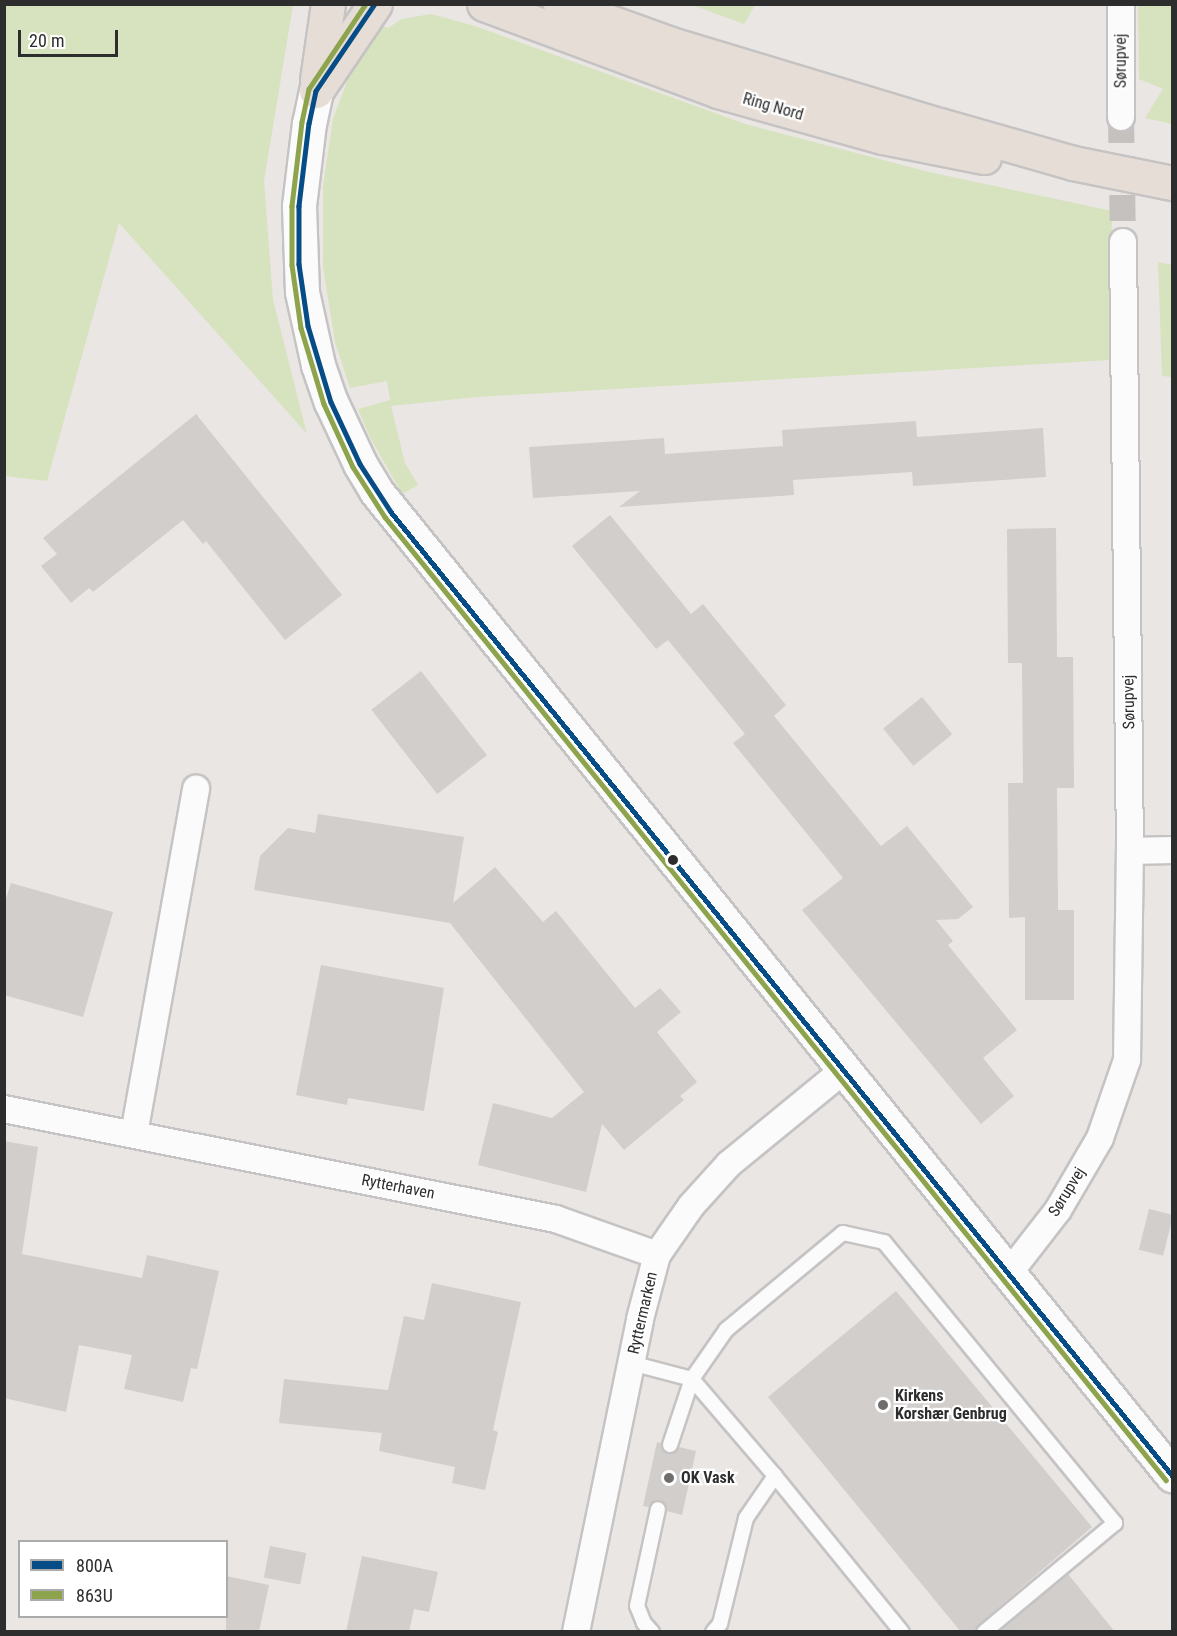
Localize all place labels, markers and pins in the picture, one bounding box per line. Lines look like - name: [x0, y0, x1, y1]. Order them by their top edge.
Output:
- unlabelled marker: [667, 854, 679, 866]
- place label: Kirkens Korshær Genbrug: [895, 1386, 1007, 1424]
- marker: Kirkens Korshær Genbrug: [876, 1398, 890, 1412]
- place label: OK Vask: [681, 1468, 735, 1488]
- marker: OK Vask: [662, 1471, 676, 1485]

